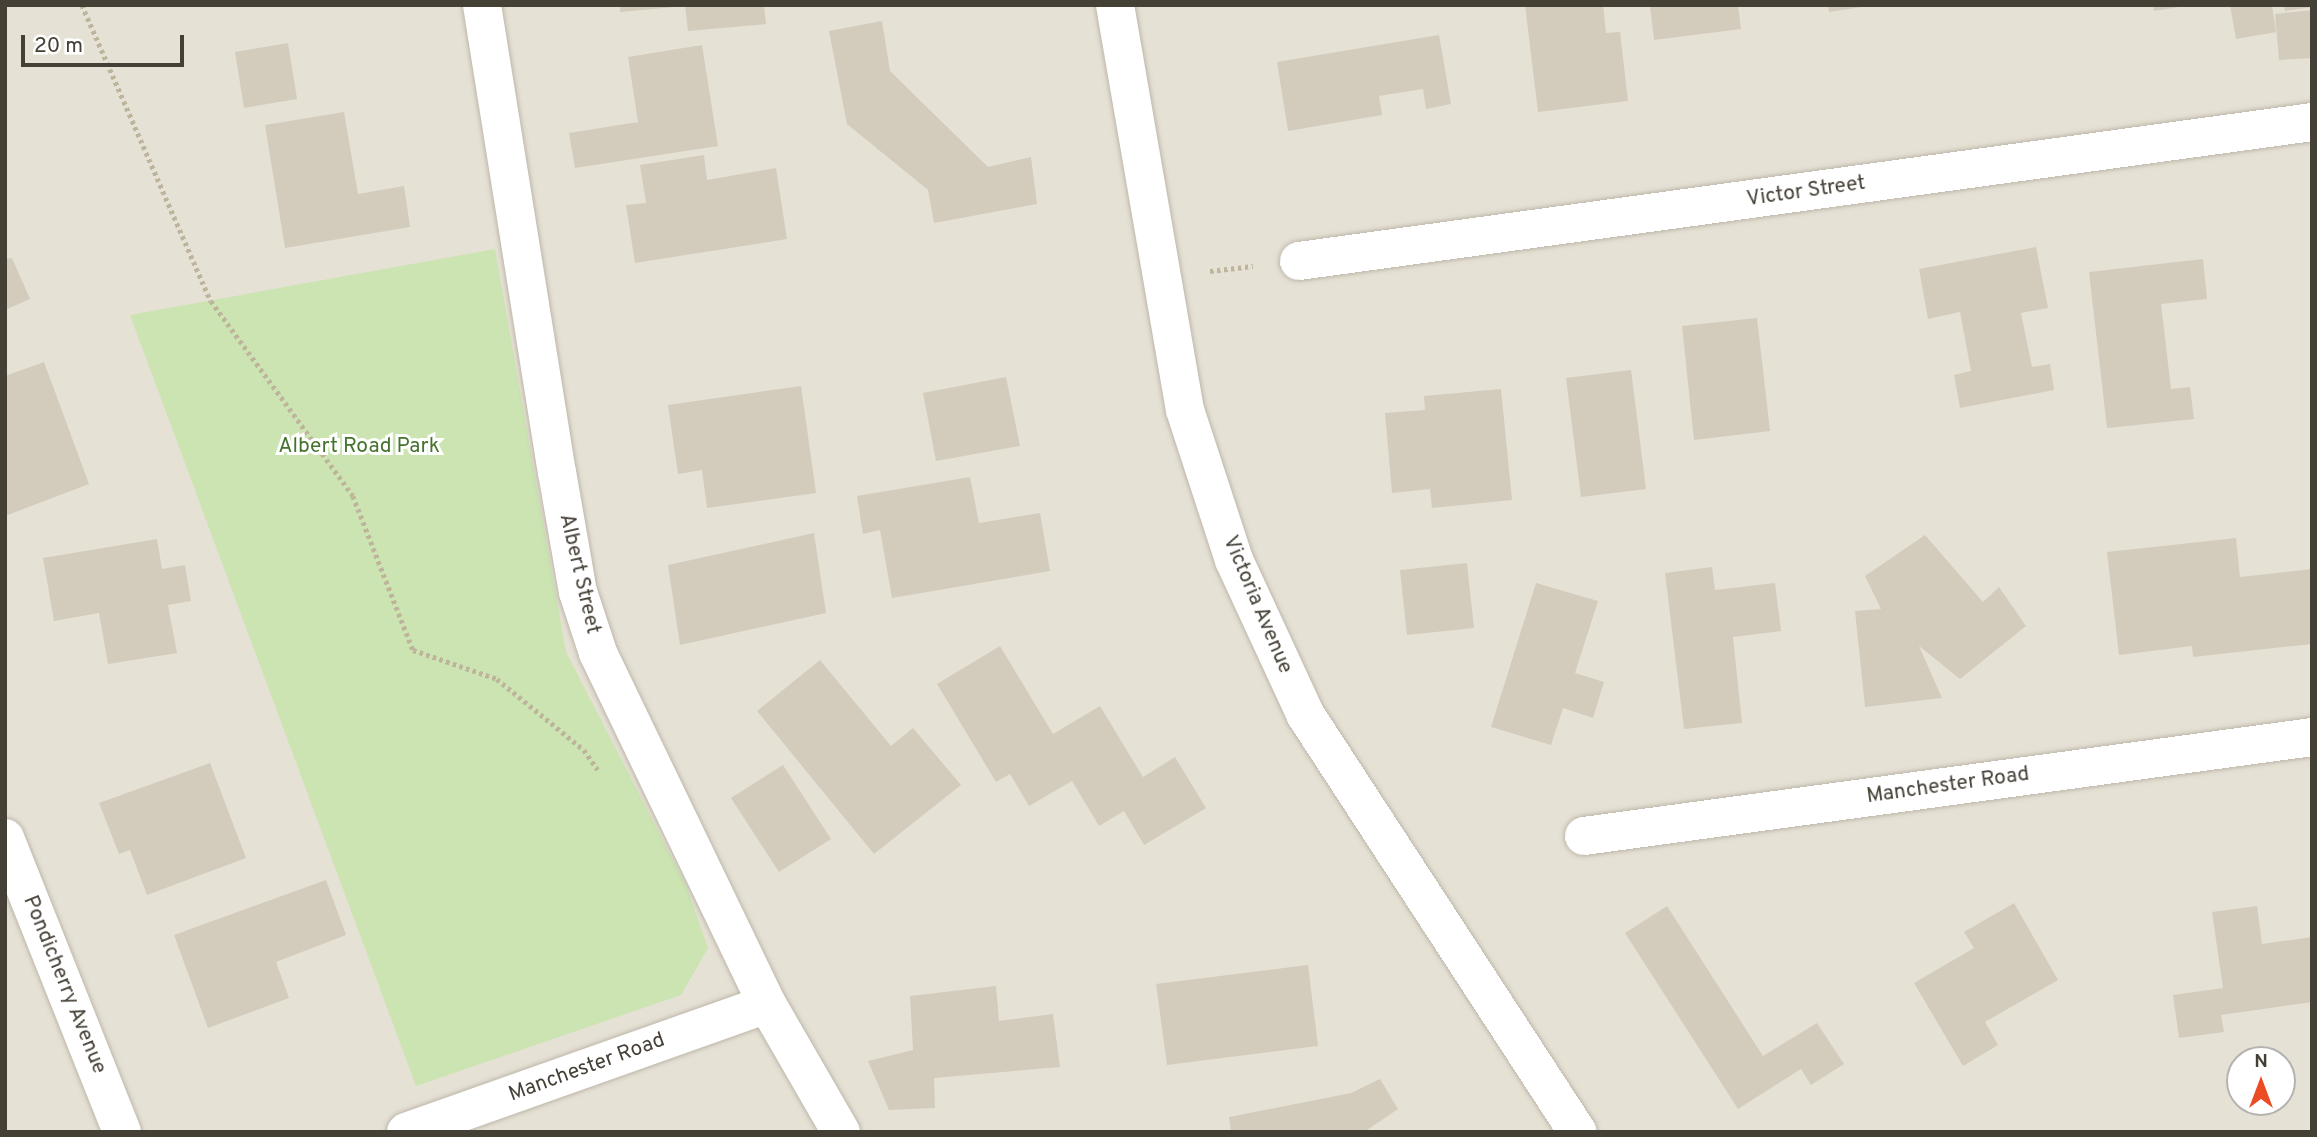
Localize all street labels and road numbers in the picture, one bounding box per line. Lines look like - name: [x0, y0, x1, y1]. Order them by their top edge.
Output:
- street label: Victor Street: [1745, 171, 1867, 213]
- street label: Albert Street: [553, 511, 605, 637]
- street label: Victoria Avenue: [1216, 532, 1298, 678]
- street label: Manchester Road: [1865, 762, 2031, 810]
- street label: Pondicherry Avenue: [17, 892, 111, 1078]
- street label: Manchester Road: [506, 1028, 668, 1108]

